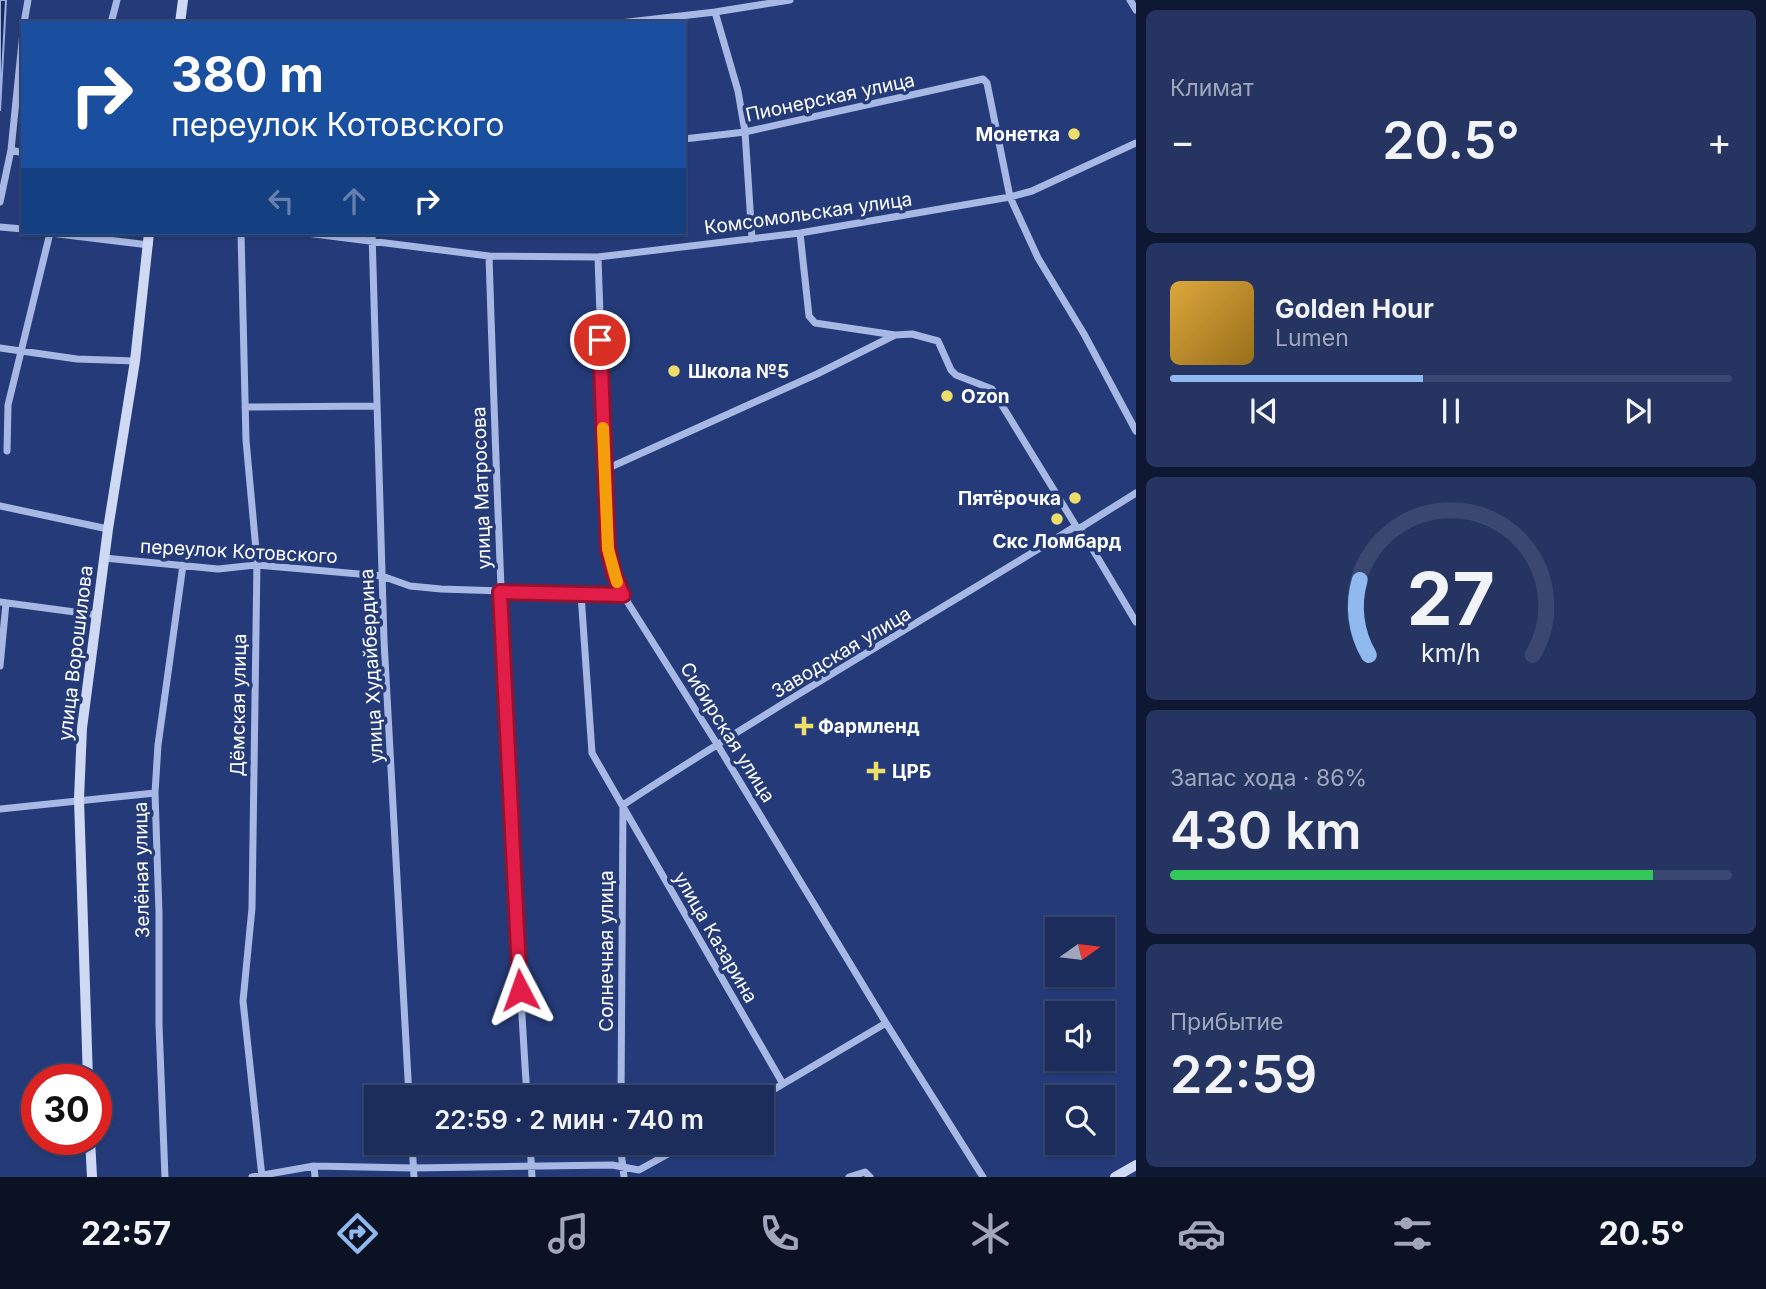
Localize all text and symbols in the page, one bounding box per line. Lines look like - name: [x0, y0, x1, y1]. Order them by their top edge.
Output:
- text: 380 m: [171, 45, 324, 104]
- icon: right: [56, 49, 147, 140]
- street label: Пионерская улица: [743, 68, 917, 127]
- text: Климат: [1170, 74, 1254, 102]
- text: переулок Котовского: [171, 105, 504, 144]
- text: 20.5°: [1382, 109, 1520, 172]
- text: −: [1170, 118, 1195, 164]
- text: +: [1707, 118, 1732, 164]
- place label: Монетка: [976, 123, 1060, 146]
- marker: Монетка: [1066, 126, 1082, 142]
- icon: left: [262, 182, 300, 220]
- icon: ahead: [335, 182, 373, 220]
- icon: right: [408, 182, 446, 220]
- street label: Комсомольская улица: [703, 188, 913, 239]
- text: Golden Hour: [1275, 293, 1434, 324]
- pin: [570, 310, 630, 370]
- icon: arrive: [581, 321, 619, 359]
- text: Lumen: [1275, 324, 1349, 352]
- place label: Школа №5: [688, 360, 789, 383]
- marker: Школа №5: [666, 363, 682, 379]
- place label: Ozon: [961, 385, 1010, 408]
- marker: Ozon: [939, 388, 955, 404]
- icon: previous: [1245, 392, 1283, 430]
- icon: pause: [1432, 392, 1470, 430]
- icon: next: [1619, 392, 1657, 430]
- street label: улица Матросова: [467, 406, 496, 570]
- place label: Пятёрочка: [958, 487, 1061, 510]
- marker: Пятёрочка: [1067, 490, 1083, 506]
- marker: Скс Ломбард: [1049, 511, 1065, 527]
- place label: Скс Ломбард: [992, 530, 1122, 553]
- street label: переулок Котовского: [140, 535, 338, 568]
- text: 27: [1407, 554, 1495, 643]
- street label: улица Ворошилова: [53, 564, 98, 742]
- street label: улица Худайбердина: [355, 568, 388, 764]
- street label: Заводская улица: [768, 602, 915, 703]
- street label: Дёмская улица: [226, 633, 251, 777]
- text: km/h: [1421, 637, 1481, 667]
- street label: Сибирская улица: [675, 658, 780, 807]
- place label: Фармленд: [818, 715, 920, 738]
- marker: Фармленд: [796, 718, 812, 734]
- place label: ЦРБ: [892, 760, 931, 783]
- marker: ЦРБ: [866, 761, 886, 781]
- text: Запас хода · 86%: [1170, 764, 1367, 792]
- text: 430 km: [1170, 799, 1362, 862]
- street label: Зелёная улица: [129, 802, 154, 938]
- street label: улица Казарина: [669, 868, 762, 1007]
- street label: Солнечная улица: [595, 870, 618, 1032]
- north arrow: [1045, 917, 1115, 987]
- map controls: [1045, 917, 1115, 1155]
- position arrow: [483, 953, 557, 1027]
- button: sound: [1045, 1001, 1115, 1071]
- text: Прибытие: [1170, 1008, 1283, 1036]
- text: 22:59: [1170, 1043, 1317, 1106]
- speed limit sign: 30: [21, 1064, 112, 1155]
- button: search: [1045, 1085, 1115, 1155]
- text: 22:59 · 2 мин · 740 m: [434, 1104, 704, 1135]
- icon: directions: [333, 1209, 382, 1258]
- icon: music: [544, 1209, 593, 1258]
- icon: phone: [755, 1209, 804, 1258]
- icon: climate: [966, 1209, 1015, 1258]
- icon: car: [1177, 1209, 1226, 1258]
- icon: filters: [1388, 1209, 1437, 1258]
- text: 22:57: [81, 1214, 171, 1253]
- text: 20.5°: [1599, 1214, 1685, 1253]

